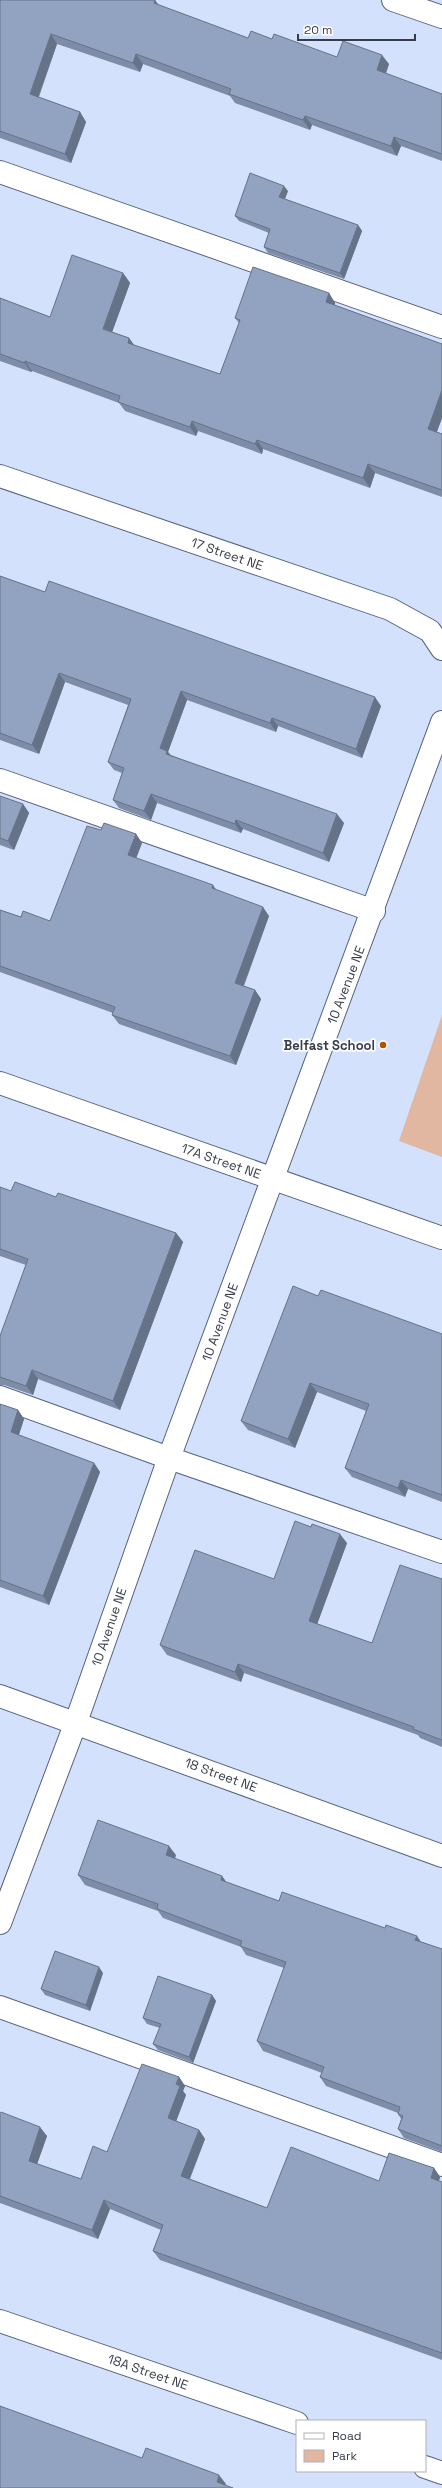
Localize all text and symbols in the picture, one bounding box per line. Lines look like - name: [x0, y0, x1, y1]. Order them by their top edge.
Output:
- scale bar: [298, 16, 415, 42]
- text: 20 m: [304, 22, 332, 38]
- street label: 17 Street NE: [189, 534, 265, 574]
- street label: 10 Avenue NE: [323, 944, 369, 1026]
- place label: Belfast School: [284, 1037, 375, 1054]
- marker: Belfast School: [378, 1040, 388, 1050]
- street label: 17A Street NE: [179, 1139, 263, 1183]
- street label: 10 Avenue NE: [198, 1280, 242, 1364]
- street label: 10 Avenue NE: [88, 1585, 130, 1669]
- street label: 18 Street NE: [182, 1754, 260, 1796]
- street label: 18A Street NE: [106, 2350, 190, 2394]
- legend: [296, 2420, 426, 2472]
- text: Road: [332, 2428, 361, 2444]
- text: Park: [332, 2448, 357, 2464]

